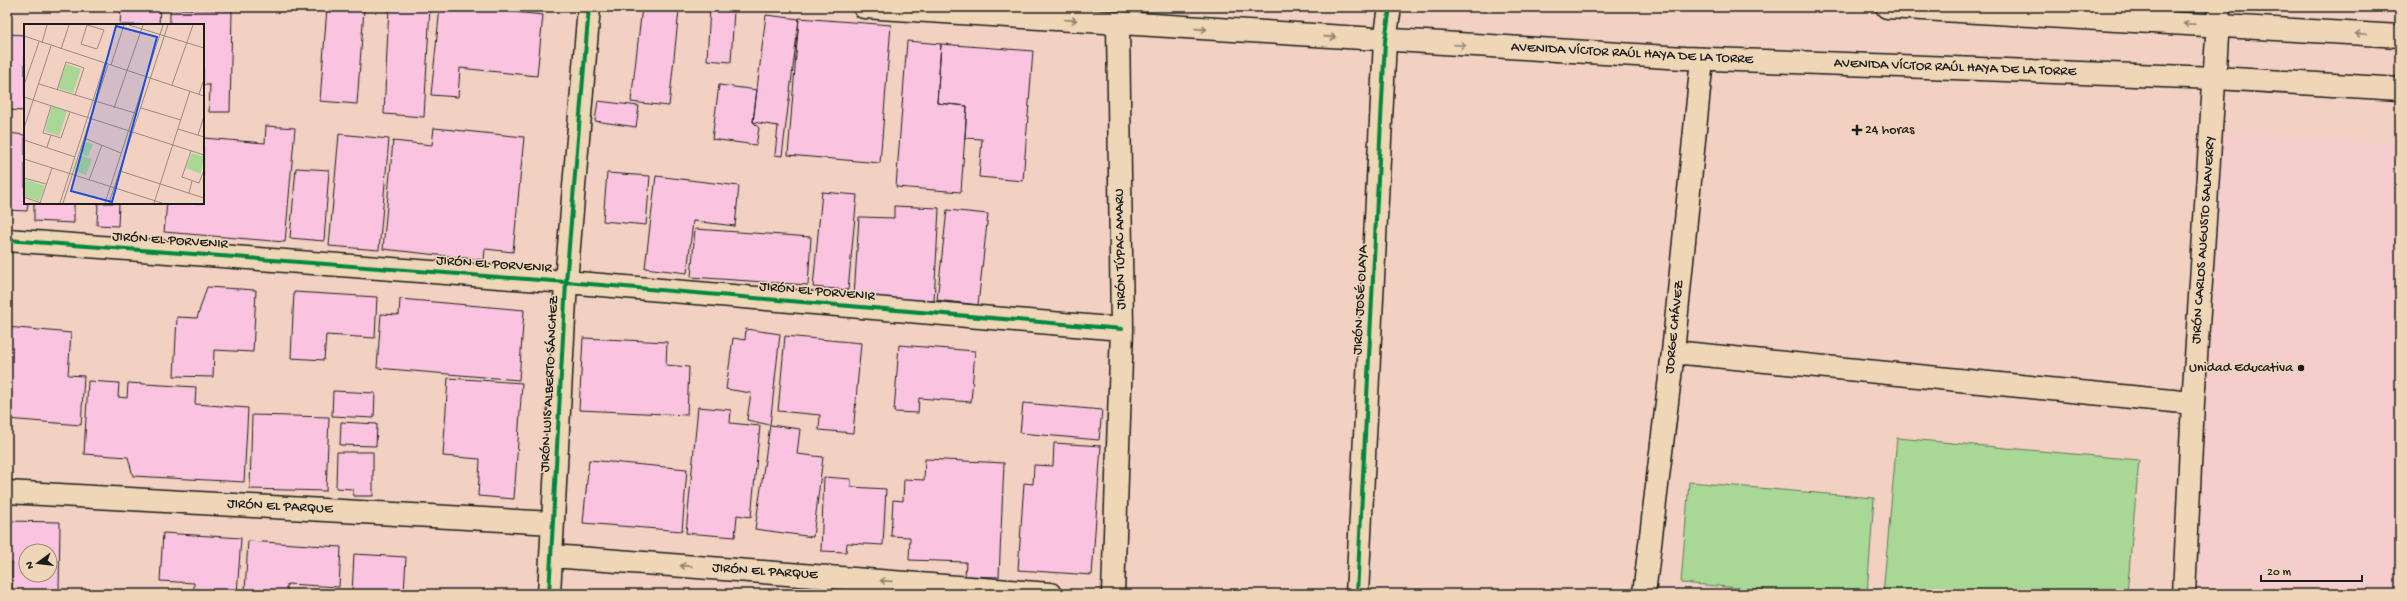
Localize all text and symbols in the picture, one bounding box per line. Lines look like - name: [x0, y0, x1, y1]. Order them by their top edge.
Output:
- one-way arrow: [1064, 17, 1077, 24]
- one-way arrow: [2183, 21, 2196, 28]
- inset map: [24, 24, 204, 204]
- one-way arrow: [1194, 25, 1207, 32]
- one-way arrow: [2355, 30, 2368, 38]
- one-way arrow: [1323, 34, 1336, 41]
- street label: AVENIDA VÍCTOR RAÚL HAYA DE LA TORRE: [1510, 39, 1755, 69]
- one-way arrow: [1453, 42, 1466, 49]
- street label: AVENIDA VÍCTOR RAÚL HAYA DE LA TORRE: [1833, 55, 2078, 81]
- place label: 24 horas: [1865, 122, 1915, 139]
- marker: 24 horas: [1852, 125, 1862, 135]
- street label: JIRÓN CARLOS AUGUSTO SALAVERRY: [2188, 136, 2220, 344]
- street label: JIRÓN TÚPAC AMARU: [1111, 188, 1131, 310]
- street label: JIRÓN EL PORVENIR: [112, 228, 229, 254]
- street label: JIRÓN JOSÉ OLAYA: [1350, 244, 1372, 355]
- street label: JIRÓN EL PORVENIR: [436, 252, 553, 278]
- street label: JIRÓN EL PORVENIR: [758, 278, 876, 306]
- street label: JORGE CHÁVEZ: [1662, 279, 1688, 374]
- street label: JIRÓN LUIS ALBERTO SÁNCHEZ: [537, 295, 563, 473]
- place label: Unidad Educativa: [2189, 360, 2294, 377]
- marker: Unidad Educativa: [2296, 363, 2306, 373]
- street label: JIRÓN EL PARQUE: [227, 496, 334, 518]
- north arrow: [18, 543, 58, 583]
- scale bar: [2261, 557, 2362, 583]
- text: N: [24, 560, 37, 570]
- street label: JIRÓN EL PARQUE: [712, 560, 820, 584]
- one-way arrow: [680, 563, 693, 570]
- text: 20 m: [2267, 566, 2292, 580]
- one-way arrow: [879, 578, 892, 585]

